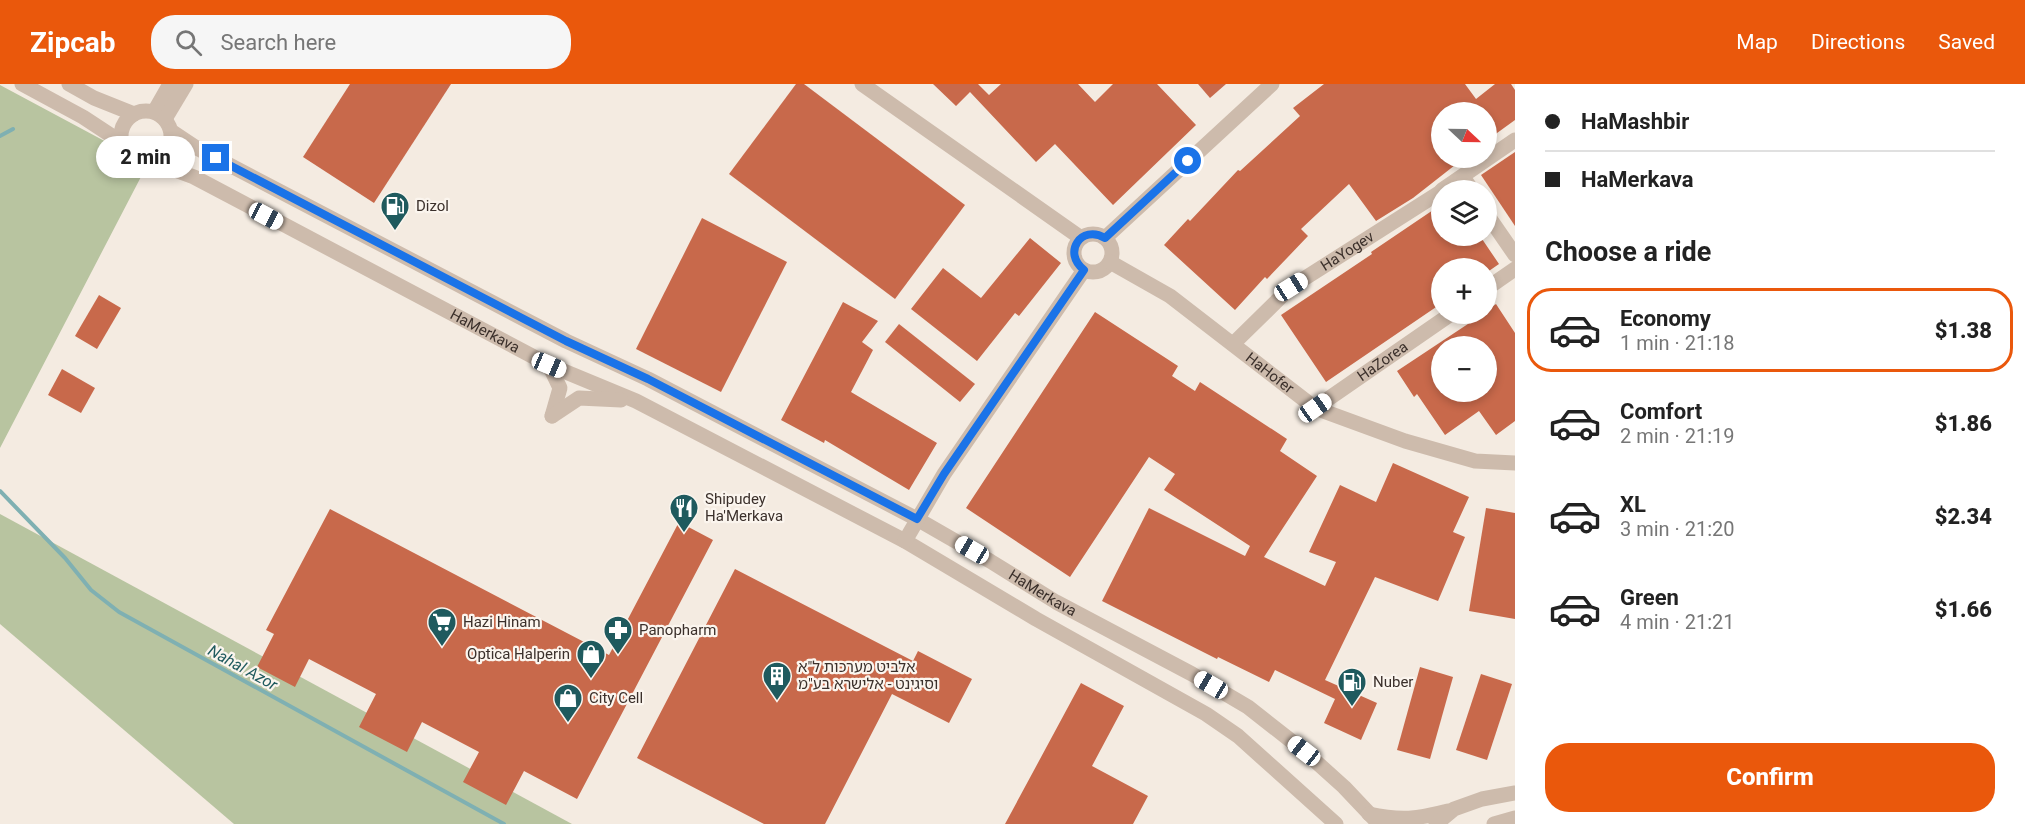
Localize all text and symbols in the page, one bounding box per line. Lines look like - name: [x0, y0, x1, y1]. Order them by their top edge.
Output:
- search box: [151, 15, 571, 69]
- text: Zipcab: [30, 26, 115, 59]
- icon: search: [172, 26, 205, 59]
- text: Search here: [220, 30, 336, 55]
- text: Map: [1736, 30, 1778, 54]
- text: Directions: [1811, 30, 1905, 54]
- text: Saved: [1938, 30, 1995, 54]
- north arrow: [1431, 102, 1497, 168]
- map controls: [1431, 102, 1497, 402]
- text: HaMashbir: [1581, 109, 1689, 134]
- callout: 2 min: [96, 137, 195, 179]
- route end: [202, 144, 229, 171]
- text: 2 min: [120, 145, 171, 169]
- route start: [1174, 147, 1201, 174]
- text: HaMerkava: [1581, 167, 1694, 192]
- button: layers: [1431, 180, 1497, 246]
- fuel station icon: Dizol: [379, 190, 411, 232]
- place label: Dizol: [416, 197, 449, 215]
- car: [246, 200, 286, 232]
- street label: HaYogev: [1317, 228, 1377, 275]
- text: Choose a ride: [1545, 236, 1711, 268]
- button: +: [1431, 258, 1497, 324]
- car: [1271, 270, 1311, 304]
- icon: car: [1548, 303, 1602, 357]
- street label: HaMerkava: [447, 305, 523, 357]
- text: Economy: [1620, 306, 1711, 331]
- text: $1.38: [1935, 318, 1992, 343]
- text: 1 min · 21:18: [1620, 331, 1735, 355]
- button: −: [1431, 336, 1497, 402]
- street label: HaZorea: [1354, 338, 1411, 385]
- street label: HaHofer: [1242, 349, 1298, 397]
- car: [529, 350, 569, 380]
- car: [1295, 390, 1335, 426]
- icon: car: [1548, 396, 1602, 450]
- text: Comfort: [1620, 399, 1702, 424]
- text: $1.86: [1935, 411, 1992, 436]
- text: 2 min · 21:19: [1620, 424, 1735, 448]
- icon: car: [1548, 489, 1602, 543]
- place label: Shipudey Ha'Merkava: [705, 490, 783, 525]
- restaurant icon: Shipudey Ha'Merkava: [668, 492, 700, 534]
- text: XL: [1620, 492, 1646, 517]
- text: $2.34: [1935, 504, 1992, 529]
- text: 3 min · 21:20: [1620, 517, 1735, 541]
- car: [952, 533, 992, 567]
- street label: HaMerkava: [1005, 566, 1080, 620]
- icon: car: [1548, 582, 1602, 636]
- text: Green: [1620, 585, 1679, 610]
- text: $1.66: [1935, 597, 1992, 622]
- supermarket icon: Hazi Hinam: [426, 606, 458, 648]
- text: 4 min · 21:21: [1620, 610, 1735, 634]
- place label: Hazi Hinam: [463, 613, 541, 631]
- pharmacy icon: Panopharm: [602, 614, 634, 656]
- place label: Panopharm: [639, 621, 716, 639]
- shop icon: Optica Halperin: [575, 638, 607, 680]
- water label: Nahal Azor: [205, 641, 281, 695]
- place label: Optica Halperin: [467, 645, 570, 663]
- place label: אלביט מערכות ל"א וסיגינט - אלישרא בע"מ: [798, 658, 938, 693]
- building icon: אלביט מערכות ל"א וסיגינט - אלישרא בע"מ: [761, 660, 793, 702]
- fuel station icon: Nuber: [1336, 666, 1368, 708]
- car: [1191, 668, 1231, 702]
- place label: Nuber: [1373, 673, 1413, 691]
- shop icon: City Cell: [552, 682, 584, 724]
- place label: City Cell: [589, 689, 643, 707]
- car: [1284, 733, 1324, 769]
- button: Confirm: [1545, 743, 1995, 812]

